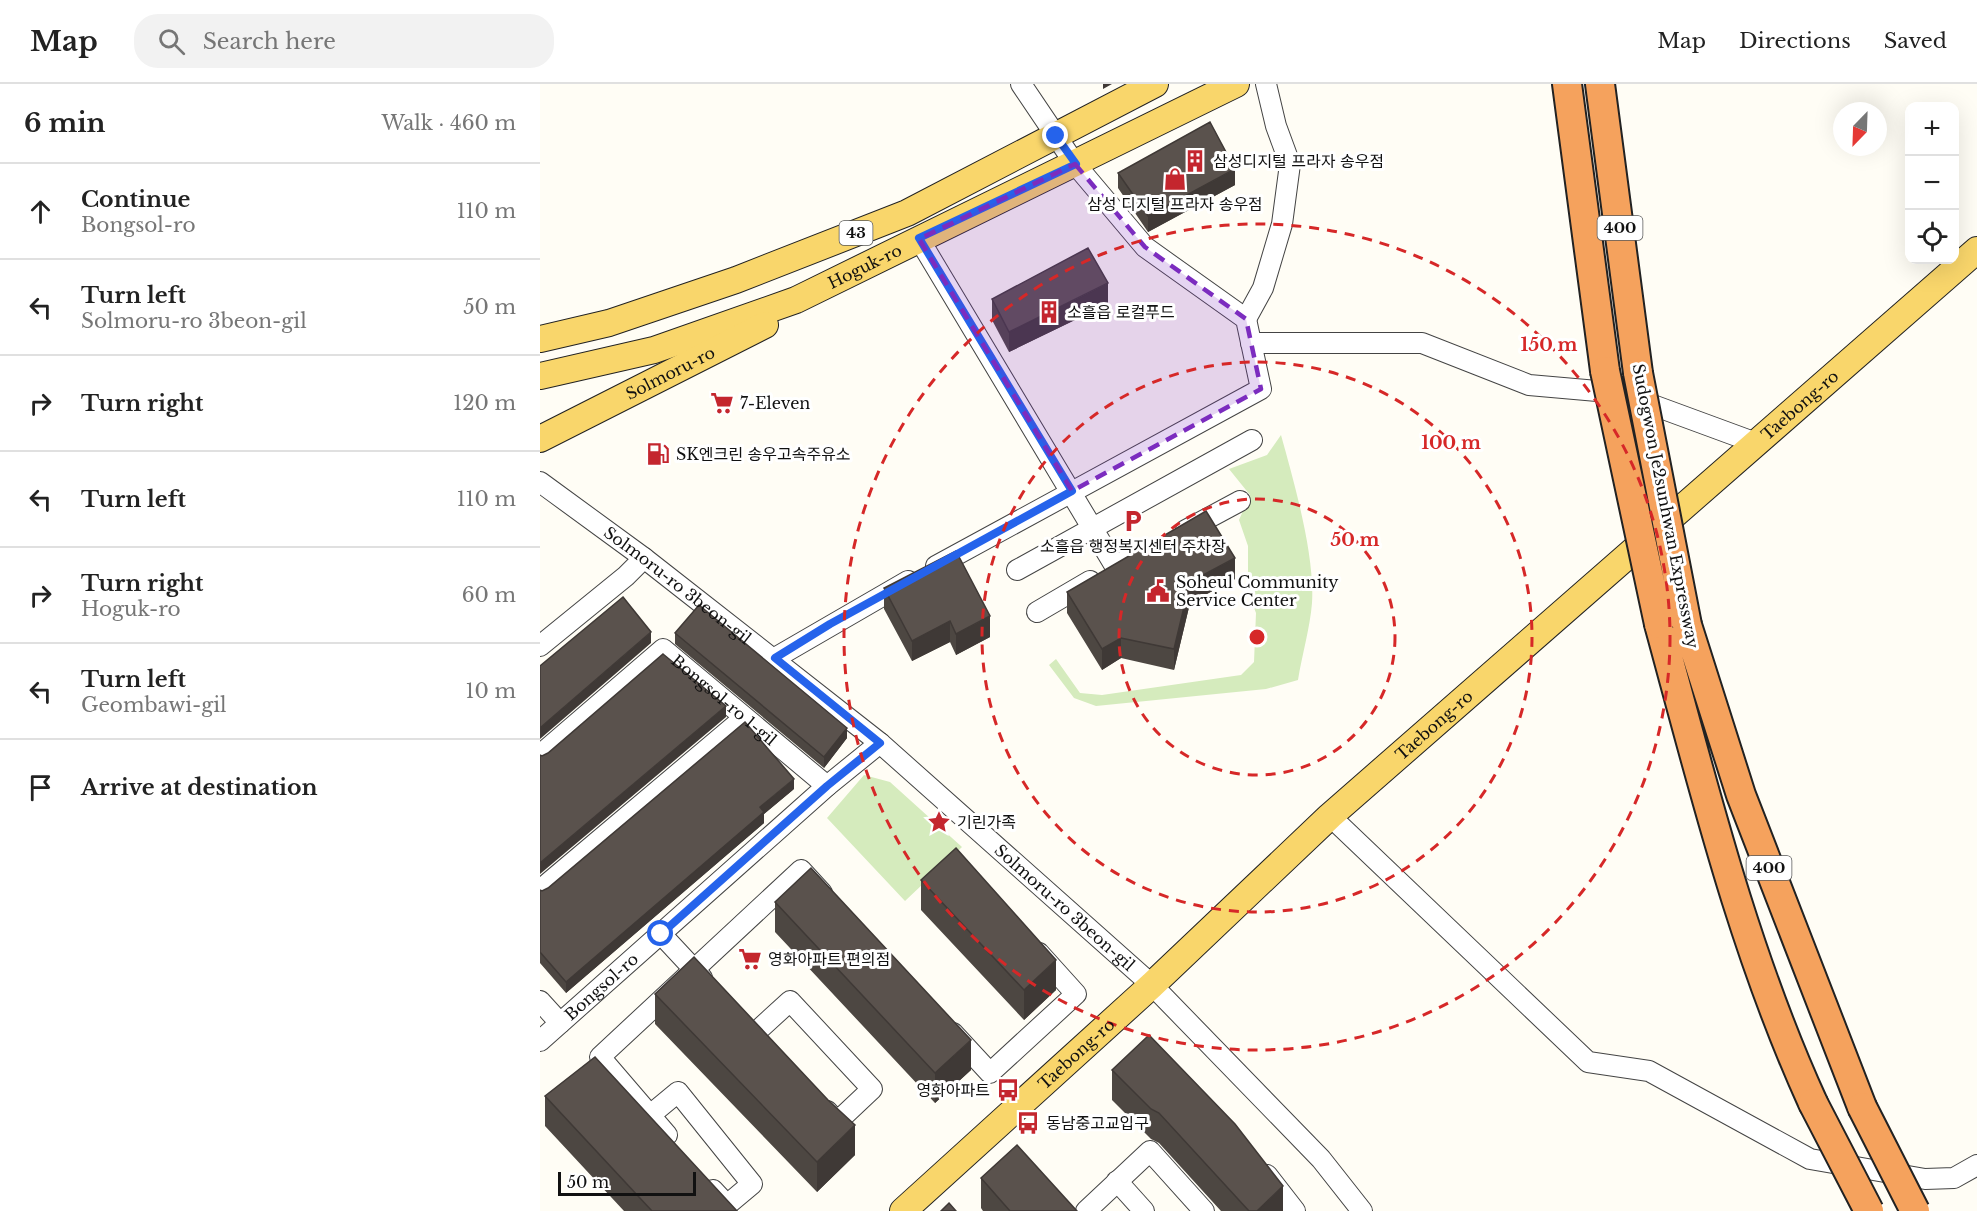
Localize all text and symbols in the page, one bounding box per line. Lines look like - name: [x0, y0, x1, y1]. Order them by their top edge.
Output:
- search box: [134, 14, 554, 68]
- text: Map: [30, 24, 98, 59]
- icon: search: [155, 25, 188, 58]
- text: Search here: [203, 28, 336, 55]
- text: Map: [1657, 28, 1706, 54]
- text: Directions: [1739, 28, 1851, 54]
- text: Saved: [1884, 28, 1947, 54]
- north arrow: [1833, 102, 1887, 156]
- map controls: [1905, 102, 1959, 264]
- button: +: [1905, 102, 1959, 156]
- text: 6 min: [24, 107, 105, 139]
- text: Walk · 460 m: [381, 111, 516, 135]
- route end: [1042, 122, 1068, 148]
- building icon: 삼성디지털 프라자 송우점: [1182, 148, 1208, 174]
- place label: 삼성디지털 프라자 송우점: [1213, 151, 1384, 171]
- button: −: [1905, 156, 1959, 210]
- shop icon: 삼성 디지털 프라자 송우점: [1162, 166, 1188, 192]
- text: Continue: [81, 186, 190, 213]
- place label: 삼성 디지털 프라자 송우점: [1087, 194, 1263, 214]
- icon: ahead: [24, 195, 57, 228]
- text: 110 m: [457, 199, 516, 223]
- button: locate: [1905, 210, 1959, 264]
- text: Bongsol-ro: [81, 213, 196, 237]
- road number: 400: [1598, 216, 1642, 240]
- road number: 43: [840, 221, 872, 245]
- street label: Hoguk-ro: [824, 240, 905, 293]
- text: Turn left: [81, 282, 186, 309]
- icon: left: [24, 291, 57, 324]
- text: 50 m: [463, 295, 516, 319]
- building icon: 소흘읍 로컬푸드: [1036, 299, 1062, 325]
- place label: 소흘읍 로컬푸드: [1067, 302, 1175, 322]
- text: Solmoru-ro 3beon-gil: [81, 309, 307, 333]
- text: 150 m: [1521, 334, 1578, 356]
- street label: Solmoru-ro: [622, 342, 718, 404]
- street label: Sudogwon Je2sunhwan Expressway: [1629, 362, 1704, 651]
- street label: Taebong-ro: [1757, 366, 1843, 444]
- icon: right: [24, 387, 57, 420]
- text: Turn right: [81, 390, 203, 417]
- supermarket icon: 7-Eleven: [709, 390, 735, 416]
- text: 120 m: [453, 391, 516, 415]
- place label: 7-Eleven: [740, 393, 810, 413]
- text: 100 m: [1421, 432, 1481, 454]
- fuel station icon: SK엔크린 송우고속주유소: [645, 441, 671, 467]
- place label: SK엔크린 송우고속주유소: [676, 444, 851, 464]
- icon: left: [24, 483, 57, 516]
- text: Turn left: [81, 486, 186, 513]
- text: 110 m: [457, 487, 516, 511]
- parking icon: 소흘읍 행정복지센터 주차장: [1120, 508, 1146, 534]
- street label: Solmoru-ro 3beon-gil: [600, 522, 755, 648]
- text: 50 m: [1331, 529, 1380, 551]
- place label: 소흘읍 행정복지센터 주차장: [1040, 536, 1226, 556]
- text: Turn right: [81, 570, 203, 597]
- place label: Soheul Community Service Center: [1176, 572, 1339, 610]
- public building icon: Soheul Community Service Center: [1145, 578, 1171, 604]
- icon: right: [24, 579, 57, 612]
- text: 60 m: [462, 583, 516, 607]
- text: Hoguk-ro: [81, 597, 181, 621]
- centre of rings: [1247, 627, 1267, 647]
- street label: Bongsol-ro 1-gil: [667, 650, 781, 750]
- text: Turn left: [81, 666, 186, 693]
- icon: left: [24, 675, 57, 708]
- text: 10 m: [466, 679, 516, 703]
- street label: Taebong-ro: [1391, 686, 1477, 764]
- text: Geombawi-gil: [81, 693, 227, 717]
- icon: arrive: [24, 771, 57, 804]
- text: Arrive at destination: [81, 774, 318, 801]
- place icon: 기린가족: [926, 809, 952, 835]
- place label: 기린가족: [957, 812, 1016, 832]
- street label: Solmoru-ro 3beon-gil: [991, 840, 1139, 975]
- road number: 400: [1746, 856, 1792, 880]
- route start: [647, 920, 673, 946]
- supermarket icon: 영화아파트 편의점: [737, 946, 763, 972]
- street label: Bongsol-ro: [560, 949, 642, 1024]
- place label: 영화아파트 편의점: [768, 949, 890, 969]
- street label: Taebong-ro: [1034, 1014, 1119, 1093]
- bus stop icon: 영화아파트: [995, 1077, 1021, 1103]
- place label: 영화아파트: [916, 1080, 990, 1100]
- bus stop icon: 동남중고교입구: [1015, 1110, 1041, 1136]
- place label: 동남중고교입구: [1046, 1113, 1149, 1133]
- scale bar: [558, 1169, 696, 1196]
- text: 50 m: [567, 1172, 609, 1192]

